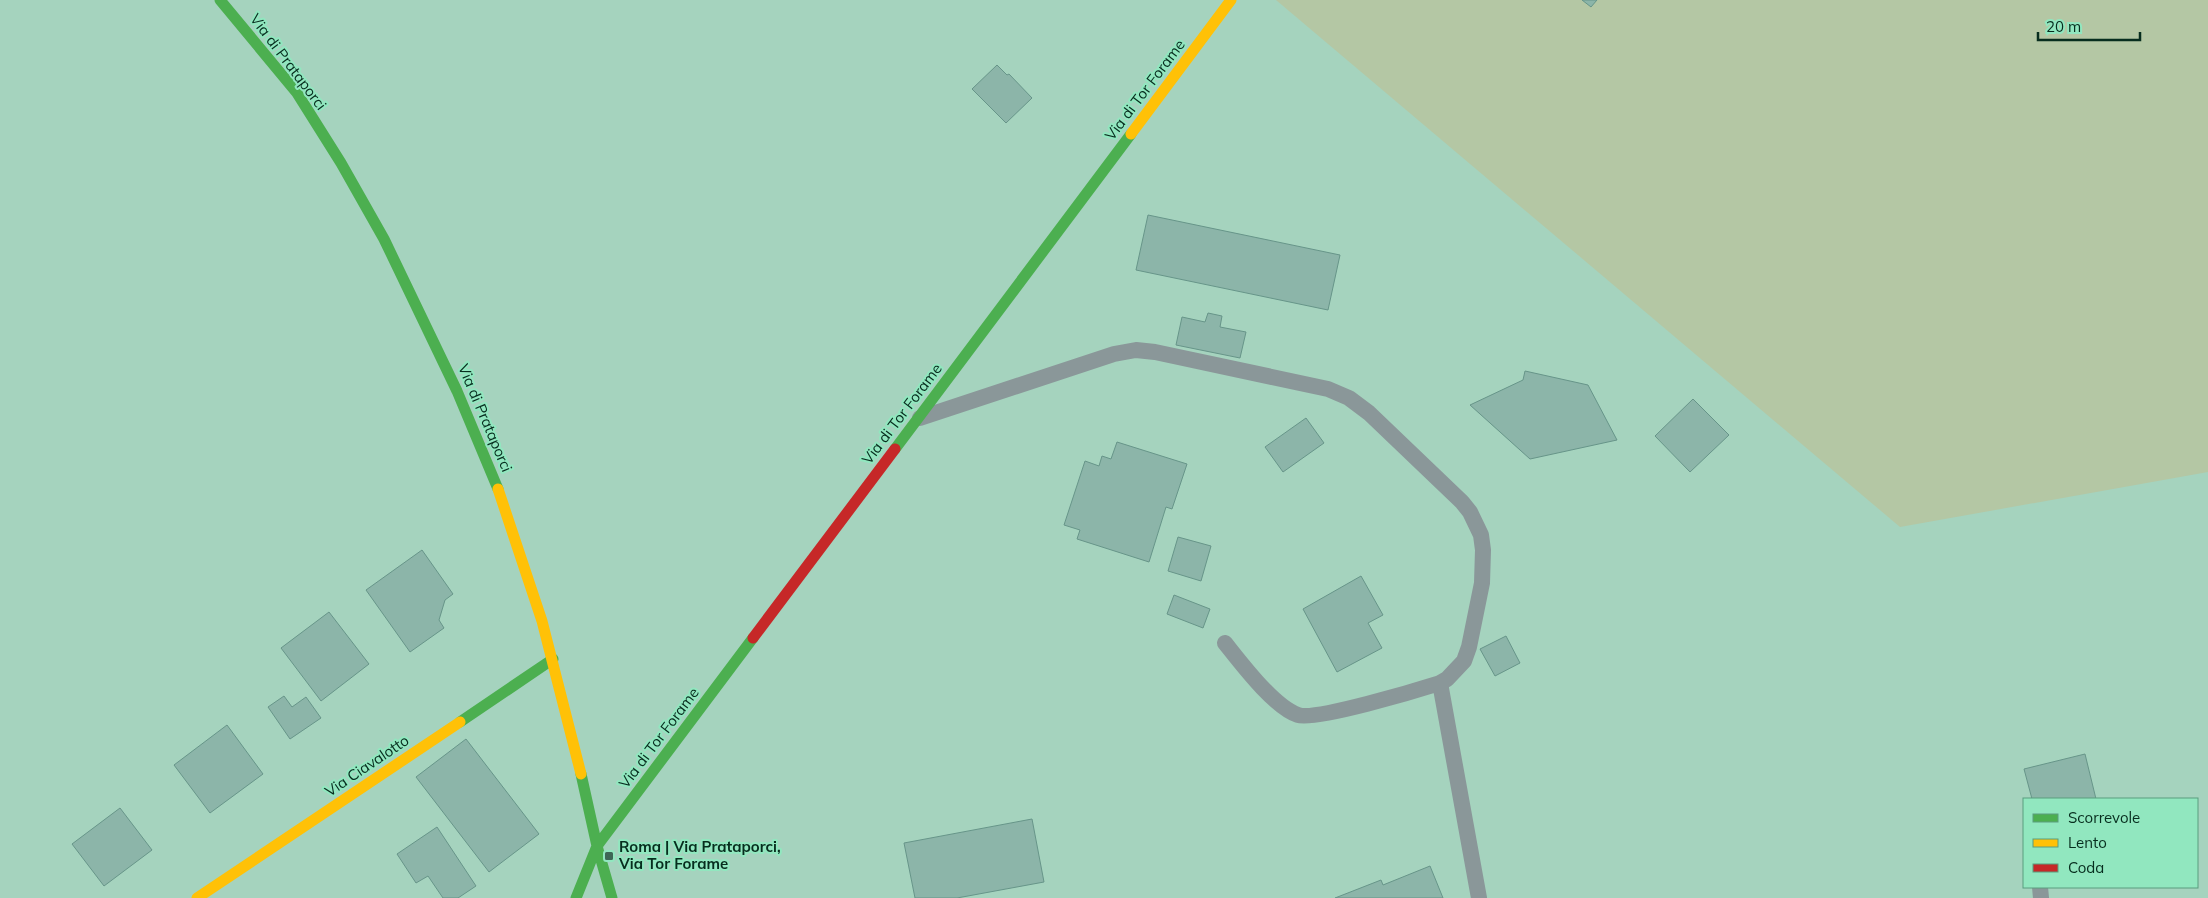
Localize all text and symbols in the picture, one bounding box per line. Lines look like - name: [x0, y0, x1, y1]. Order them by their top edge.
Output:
- street label: Via di Prataporci: [246, 10, 331, 114]
- scale bar: [2038, 10, 2140, 42]
- text: 20 m: [2046, 17, 2081, 36]
- street label: Via di Tor Forame: [1100, 35, 1189, 144]
- street label: Via di Tor Forame: [857, 359, 946, 468]
- street label: Via di Prataporci: [454, 361, 517, 475]
- street label: Via di Tor Forame: [614, 683, 703, 792]
- street label: Via Ciavalotto: [321, 730, 412, 801]
- legend: [2023, 798, 2198, 888]
- text: Scorrevole: [2068, 808, 2140, 827]
- text: Lento: [2068, 833, 2107, 852]
- place label: Roma | Via Prataporci, Via Tor Forame: [618, 837, 781, 873]
- marker: Roma | Via Prataporci, Via Tor Forame: [603, 850, 615, 862]
- text: Coda: [2068, 858, 2104, 877]

